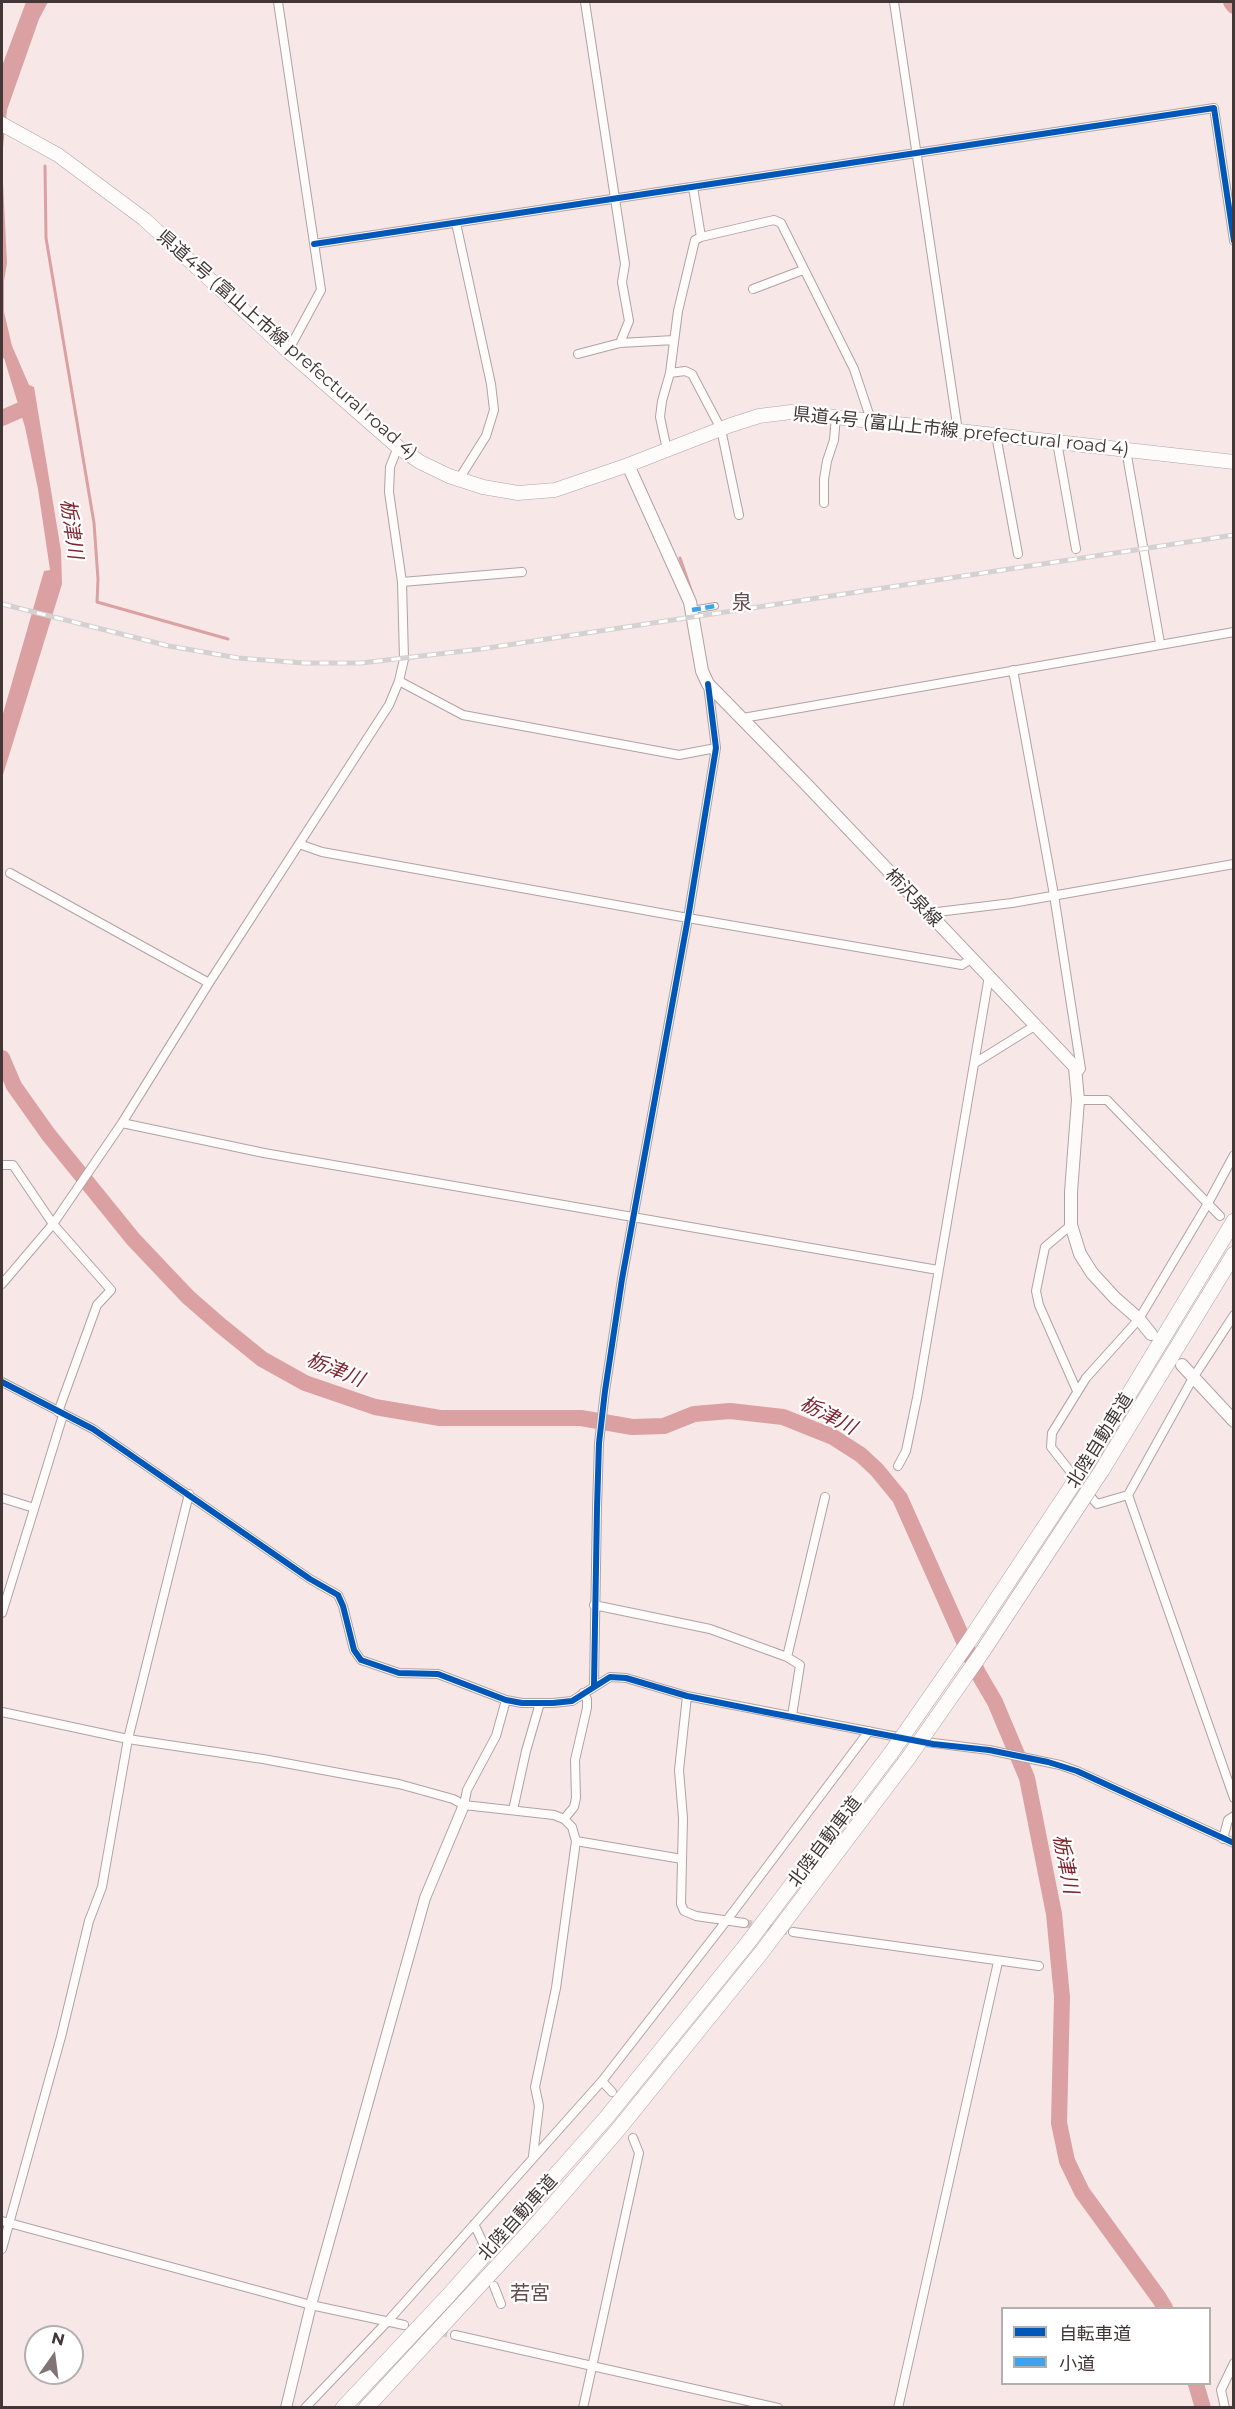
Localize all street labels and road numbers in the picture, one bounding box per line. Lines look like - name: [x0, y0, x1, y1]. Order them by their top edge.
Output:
- street label: 県道4号 (富山上市線 prefectural road 4): [152, 226, 422, 464]
- street label: 県道4号 (富山上市線 prefectural road 4): [792, 404, 1130, 460]
- street label: 柿沢泉線: [880, 865, 946, 931]
- street label: 北陸自動車道: [1062, 1389, 1138, 1493]
- street label: 北陸自動車道: [784, 1792, 866, 1892]
- street label: 北陸自動車道: [474, 2171, 562, 2265]

